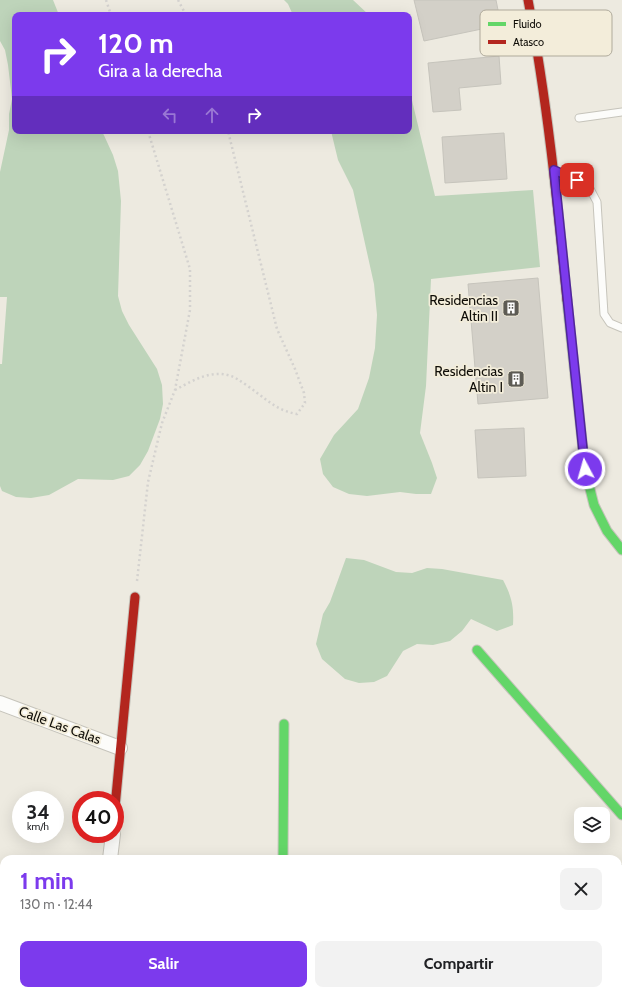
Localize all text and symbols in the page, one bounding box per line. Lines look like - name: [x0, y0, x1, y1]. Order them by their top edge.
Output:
- legend: [480, 10, 612, 56]
- text: Fluido: [513, 17, 542, 31]
- text: 120 m: [98, 26, 174, 60]
- icon: right: [32, 28, 84, 80]
- text: Atasco: [513, 35, 544, 49]
- text: Gira a la derecha: [98, 60, 222, 82]
- icon: left: [159, 104, 181, 126]
- icon: ahead: [201, 104, 223, 126]
- icon: right: [243, 104, 265, 126]
- pin: [560, 163, 594, 197]
- icon: arrive: [566, 169, 588, 191]
- place label: Residencias Altin II: [429, 291, 498, 325]
- building icon: Residencias Altin II: [501, 298, 521, 318]
- place label: Residencias Altin I: [434, 362, 503, 396]
- building icon: Residencias Altin I: [506, 369, 526, 389]
- position arrow: [564, 448, 606, 490]
- street label: Calle Las Calas: [16, 702, 104, 748]
- speed limit sign: 40: [72, 791, 124, 843]
- text: 34: [26, 800, 50, 824]
- map controls: [574, 807, 610, 843]
- button: layers: [574, 807, 610, 843]
- text: km/h: [27, 820, 49, 833]
- text: 1 min: [20, 866, 74, 895]
- button: close: [560, 868, 602, 910]
- text: 130 m · 12:44: [20, 896, 92, 912]
- button: Salir: [20, 941, 307, 987]
- button: Compartir: [315, 941, 602, 987]

